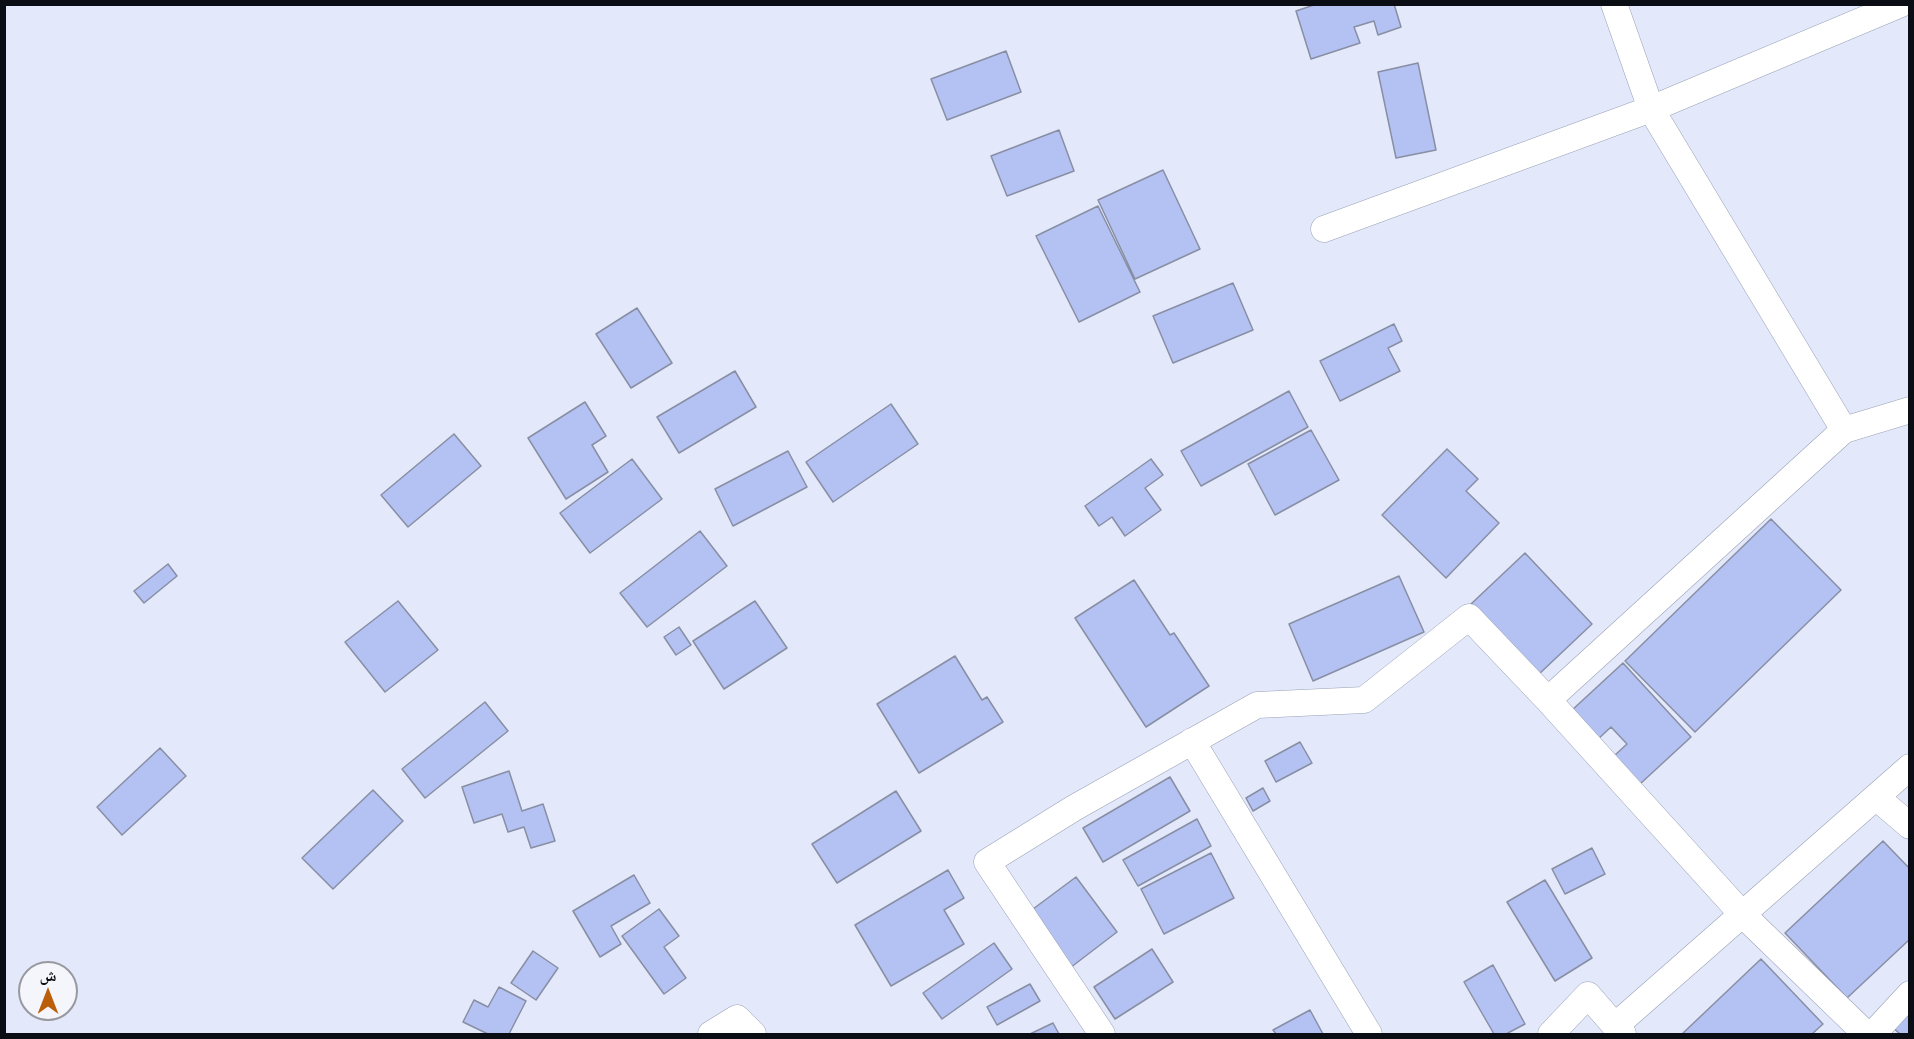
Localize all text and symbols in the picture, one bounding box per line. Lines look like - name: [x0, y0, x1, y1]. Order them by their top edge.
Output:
- north arrow: [18, 961, 78, 1021]
- text: ش: [40, 965, 56, 985]

